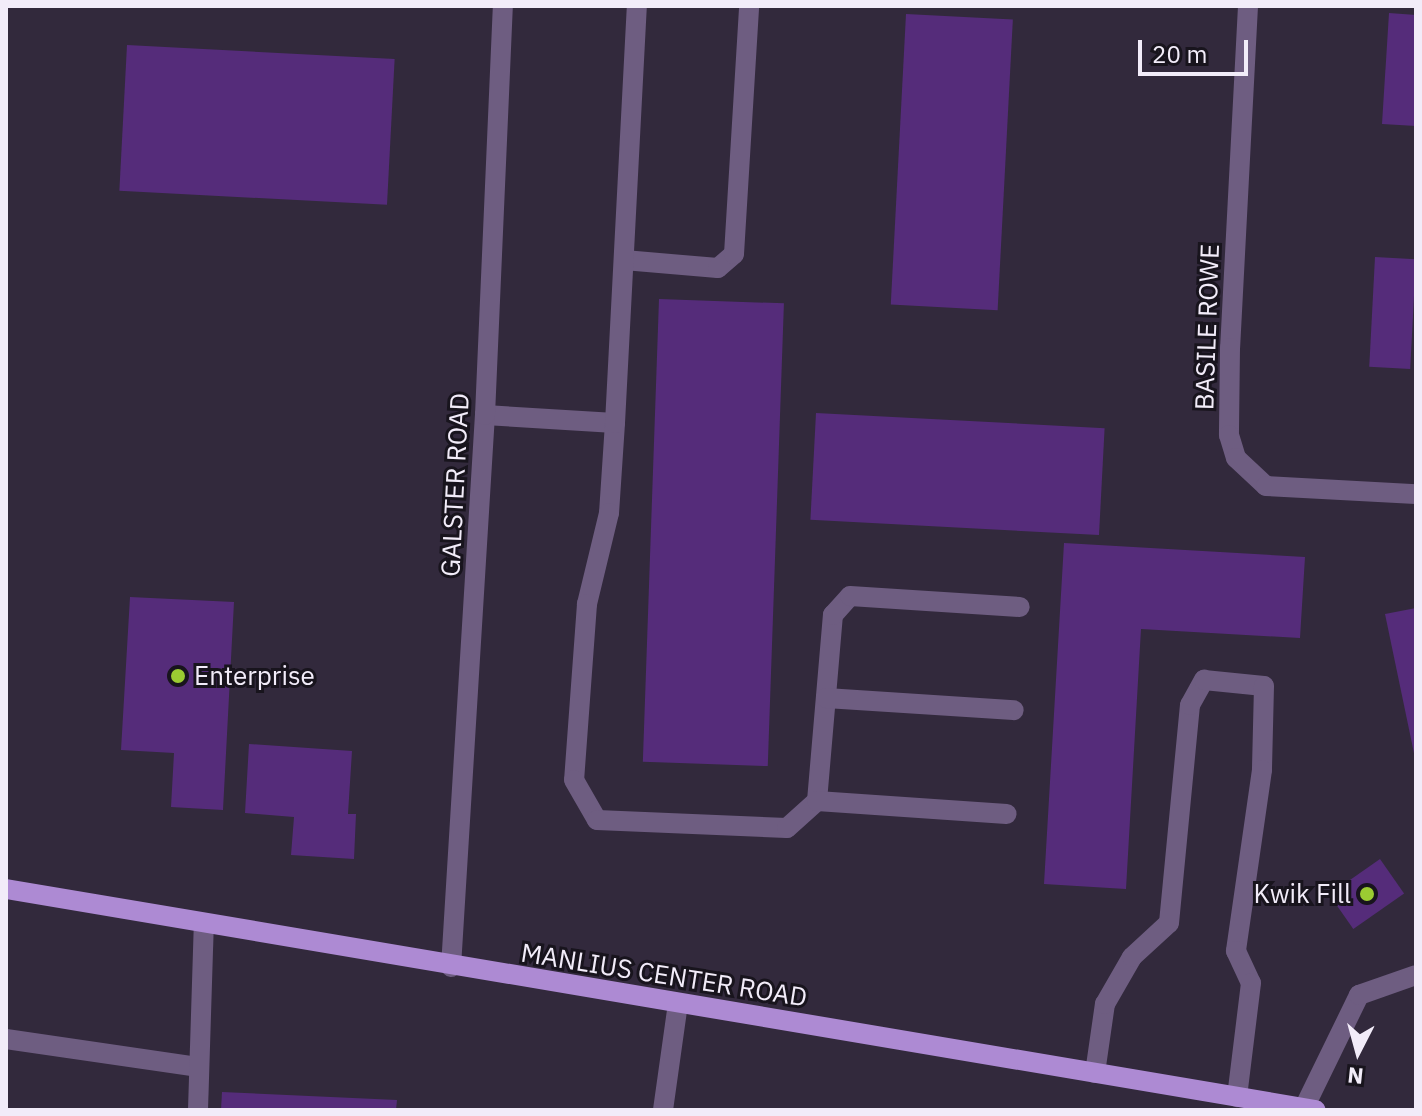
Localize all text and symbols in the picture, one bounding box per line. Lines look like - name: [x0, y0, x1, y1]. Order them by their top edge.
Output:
- scale bar: [1142, 24, 1252, 74]
- text: 20 m: [1152, 38, 1207, 70]
- street label: BASILE ROWE: [1189, 243, 1225, 411]
- street label: GALSTER ROAD: [435, 392, 475, 578]
- place label: Enterprise: [194, 660, 315, 692]
- marker: Enterprise: [169, 667, 187, 685]
- place label: Kwik Fill: [1253, 878, 1351, 910]
- marker: Kwik Fill: [1358, 885, 1376, 903]
- street label: MANLIUS CENTER ROAD: [519, 937, 809, 1013]
- north arrow: [1318, 1012, 1398, 1092]
- text: N: [1346, 1061, 1365, 1092]

